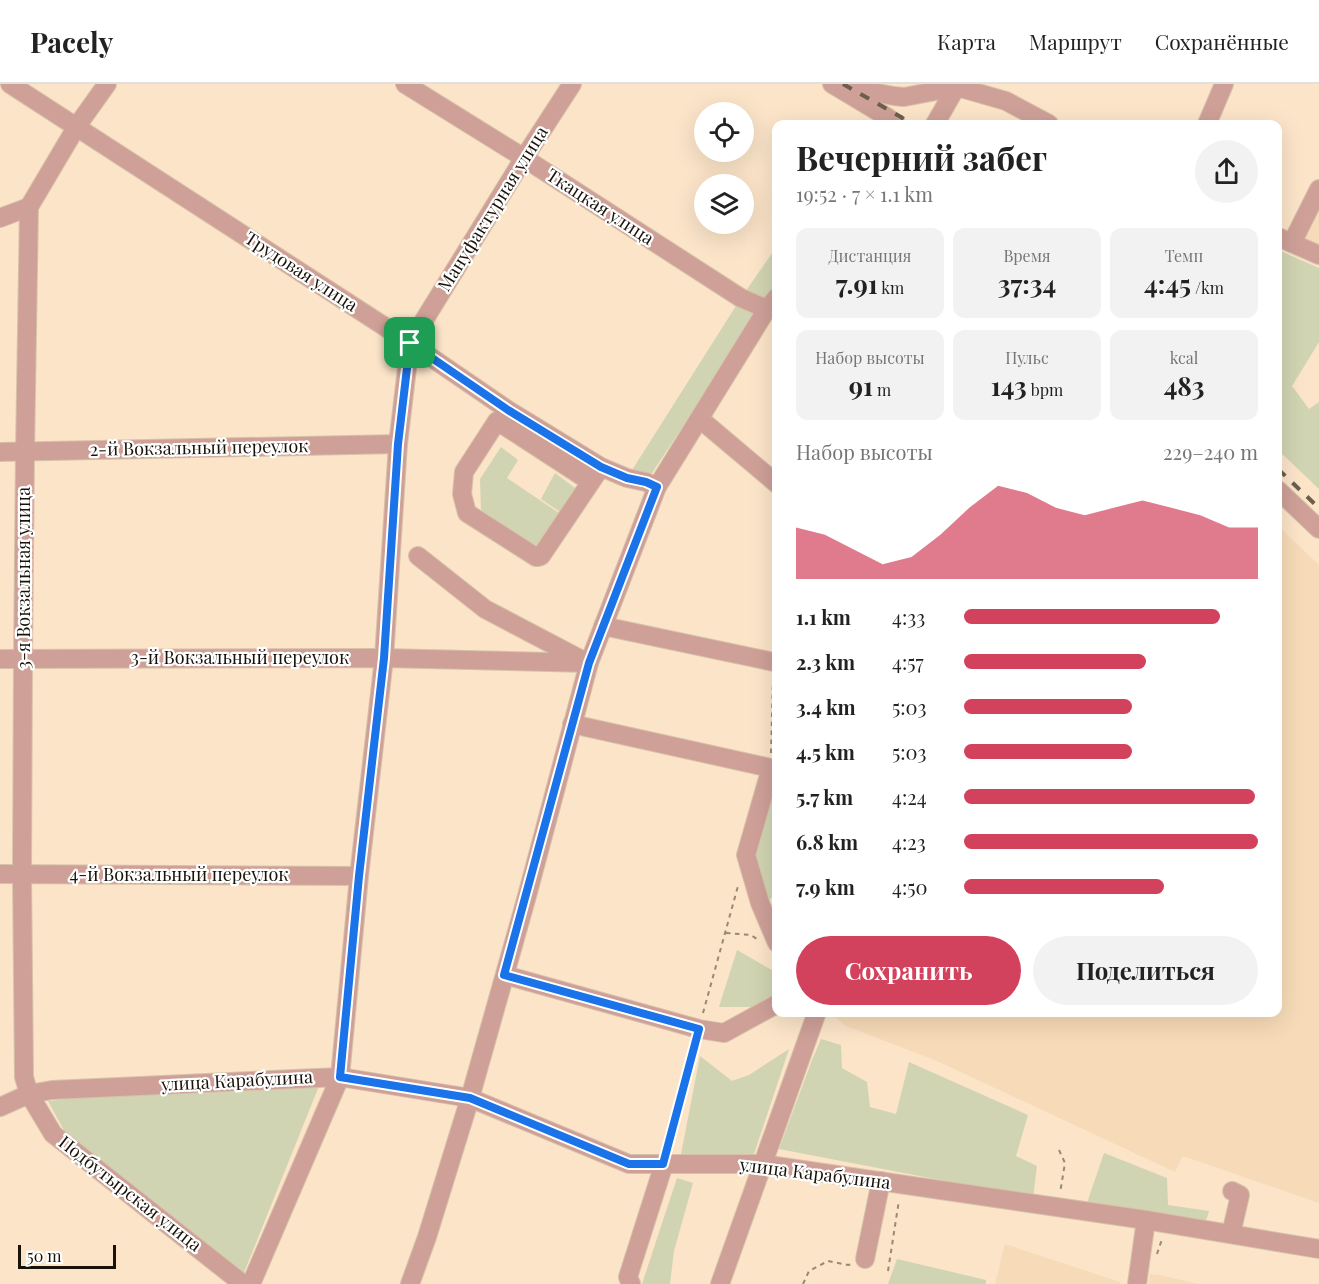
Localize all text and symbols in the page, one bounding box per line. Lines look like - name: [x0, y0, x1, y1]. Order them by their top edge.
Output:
- text: Pacely: [30, 23, 113, 60]
- text: Карта: [937, 27, 996, 55]
- text: Маршрут: [1029, 27, 1122, 55]
- text: Сохранённые: [1155, 27, 1289, 55]
- map controls: [694, 102, 754, 234]
- button: locate: [694, 102, 754, 162]
- street label: Мануфактурная улица: [432, 121, 553, 295]
- text: Вечерний забег: [796, 135, 1047, 179]
- button: share: [1195, 140, 1258, 203]
- street label: Ткацкая улица: [542, 162, 659, 250]
- button: layers: [694, 174, 754, 234]
- text: 19:52 · 7 × 1.1 km: [796, 180, 933, 207]
- street label: Трудовая улица: [240, 226, 363, 317]
- text: Дистанция: [829, 245, 911, 266]
- text: Время: [1003, 245, 1051, 266]
- text: Темп: [1165, 245, 1203, 266]
- text: 7.91: [836, 266, 878, 301]
- text: 37:34: [998, 266, 1056, 301]
- text: 4:45: [1144, 266, 1191, 301]
- text: km: [878, 277, 904, 298]
- text: /km: [1191, 277, 1224, 298]
- pin: [384, 317, 435, 368]
- icon: arrive: [393, 326, 426, 359]
- text: Набор высоты: [815, 347, 925, 368]
- text: Пульс: [1005, 347, 1049, 368]
- text: kcal: [1170, 347, 1198, 368]
- text: 91: [849, 368, 873, 403]
- text: 143: [991, 368, 1027, 403]
- text: 483: [1164, 368, 1204, 403]
- text: m: [873, 379, 891, 400]
- text: bpm: [1027, 379, 1063, 400]
- street label: 2-й Вокзальный переулок: [89, 433, 309, 461]
- text: Набор высоты: [796, 438, 933, 465]
- text: 229–240 m: [1163, 438, 1258, 465]
- street label: 3-я Вокзальная улица: [11, 487, 35, 669]
- text: 1.1 km: [796, 603, 851, 630]
- text: 4:33: [892, 603, 925, 630]
- street label: 3-й Вокзальный переулок: [131, 645, 349, 669]
- text: 2.3 km: [796, 648, 855, 675]
- text: 4:57: [892, 648, 924, 675]
- text: 3.4 km: [796, 693, 856, 720]
- text: 5:03: [892, 693, 927, 720]
- text: 4.5 km: [796, 738, 855, 765]
- text: 5:03: [892, 738, 927, 765]
- text: 5.7 km: [796, 783, 853, 810]
- text: 4:24: [892, 783, 927, 810]
- text: 6.8 km: [796, 828, 858, 855]
- text: 4:23: [892, 828, 926, 855]
- street label: 4-й Вокзальный переулок: [69, 862, 289, 886]
- text: 7.9 km: [796, 873, 855, 900]
- text: 4:50: [892, 873, 928, 900]
- button: Сохранить: [796, 936, 1021, 1005]
- button: Поделиться: [1033, 936, 1258, 1005]
- street label: улица Карабулина: [160, 1064, 313, 1096]
- street label: Подбутырская улица: [54, 1130, 207, 1257]
- street label: улица Карабулина: [737, 1152, 892, 1194]
- scale bar: [18, 1242, 116, 1270]
- text: 50 m: [27, 1245, 61, 1266]

